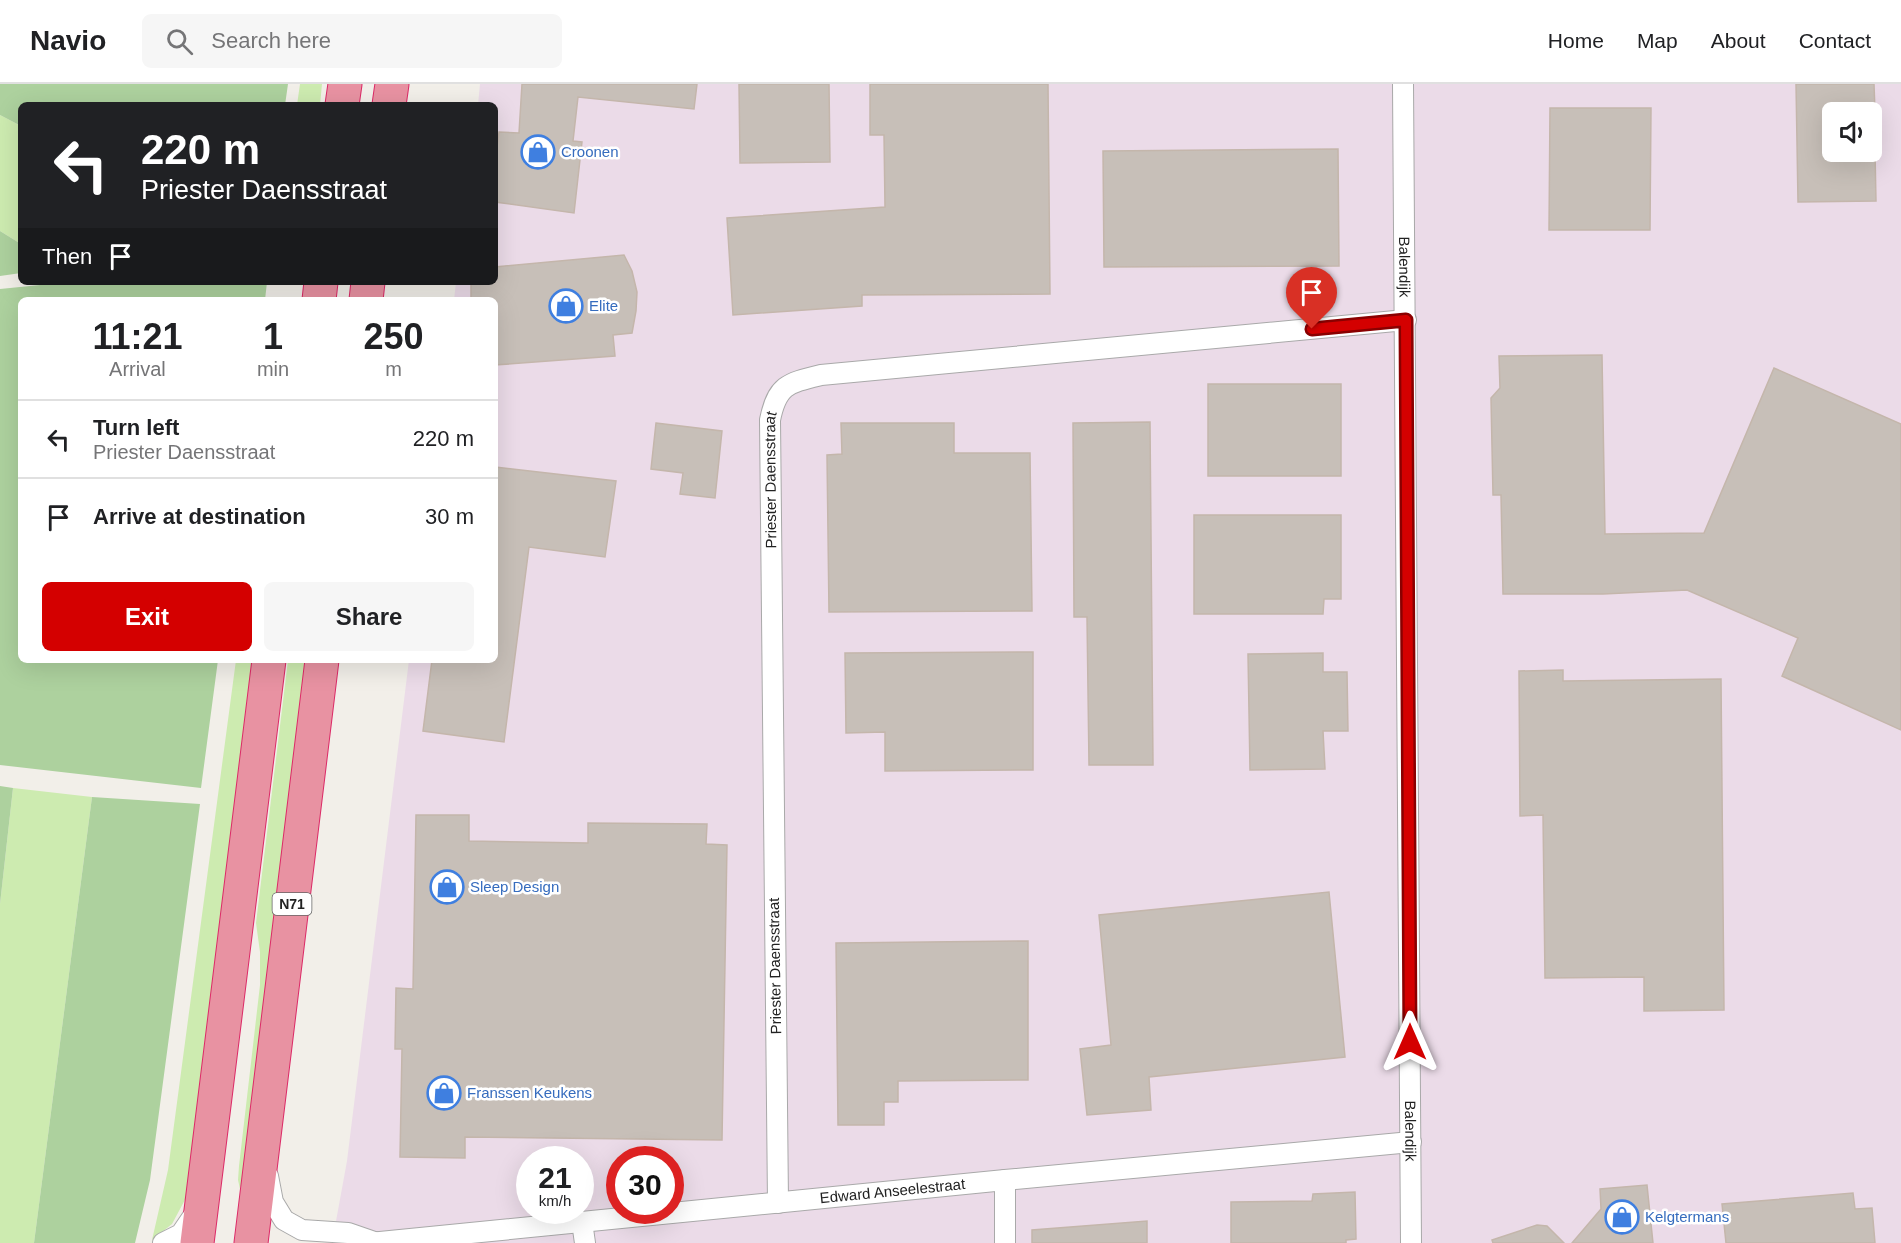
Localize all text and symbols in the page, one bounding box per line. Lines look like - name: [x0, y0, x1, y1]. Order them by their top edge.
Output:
- search box: [142, 14, 562, 68]
- text: Navio: [30, 25, 106, 56]
- icon: search: [163, 25, 196, 58]
- text: Search here: [211, 28, 331, 53]
- text: Home: [1548, 29, 1604, 52]
- text: Map: [1637, 29, 1678, 52]
- text: About: [1711, 29, 1766, 52]
- text: Contact: [1799, 29, 1871, 52]
- map controls: [1822, 102, 1882, 162]
- button: sound: [1822, 102, 1882, 162]
- icon: left: [42, 126, 120, 204]
- text: 220 m: [141, 126, 260, 173]
- shop icon: Croonen: [520, 134, 556, 170]
- place label: Croonen: [561, 143, 619, 160]
- text: Priester Daensstraat: [141, 175, 387, 205]
- street label: Balendijk: [1396, 236, 1413, 298]
- icon: arrive: [104, 240, 137, 273]
- text: Then: [42, 244, 92, 269]
- pin: [1286, 267, 1337, 329]
- icon: arrive: [1295, 276, 1328, 309]
- shop icon: Elite: [548, 288, 584, 324]
- place label: Elite: [589, 297, 618, 314]
- text: 11:21: [92, 316, 182, 357]
- text: 1: [263, 316, 283, 357]
- text: 250: [364, 316, 424, 357]
- text: Arrival: [109, 358, 166, 380]
- text: min: [257, 358, 289, 380]
- text: m: [385, 358, 402, 380]
- street label: Priester Daensstraat: [760, 409, 780, 549]
- text: Turn left: [93, 415, 179, 440]
- icon: left: [42, 423, 75, 456]
- text: 220 m: [413, 426, 474, 451]
- text: Priester Daensstraat: [93, 441, 275, 463]
- icon: arrive: [42, 501, 75, 534]
- text: Arrive at destination: [93, 504, 306, 529]
- text: 30 m: [425, 504, 474, 529]
- button: Exit: [42, 582, 252, 651]
- button: Share: [264, 582, 474, 651]
- shop icon: Sleep Design: [429, 869, 465, 905]
- place label: Sleep Design: [470, 878, 559, 895]
- road number: N71: [272, 893, 312, 915]
- street label: Priester Daensstraat: [765, 897, 784, 1035]
- position arrow: [1378, 1010, 1442, 1074]
- shop icon: Franssen Keukens: [426, 1075, 462, 1111]
- place label: Franssen Keukens: [467, 1084, 592, 1101]
- street label: Balendijk: [1402, 1100, 1419, 1162]
- speed limit sign: 30: [606, 1146, 684, 1224]
- text: 21: [538, 1161, 572, 1194]
- street label: Edward Anseelestraat: [819, 1175, 967, 1206]
- text: km/h: [539, 1192, 571, 1209]
- shop icon: Kelgtermans: [1604, 1199, 1640, 1235]
- place label: Kelgtermans: [1645, 1208, 1729, 1225]

